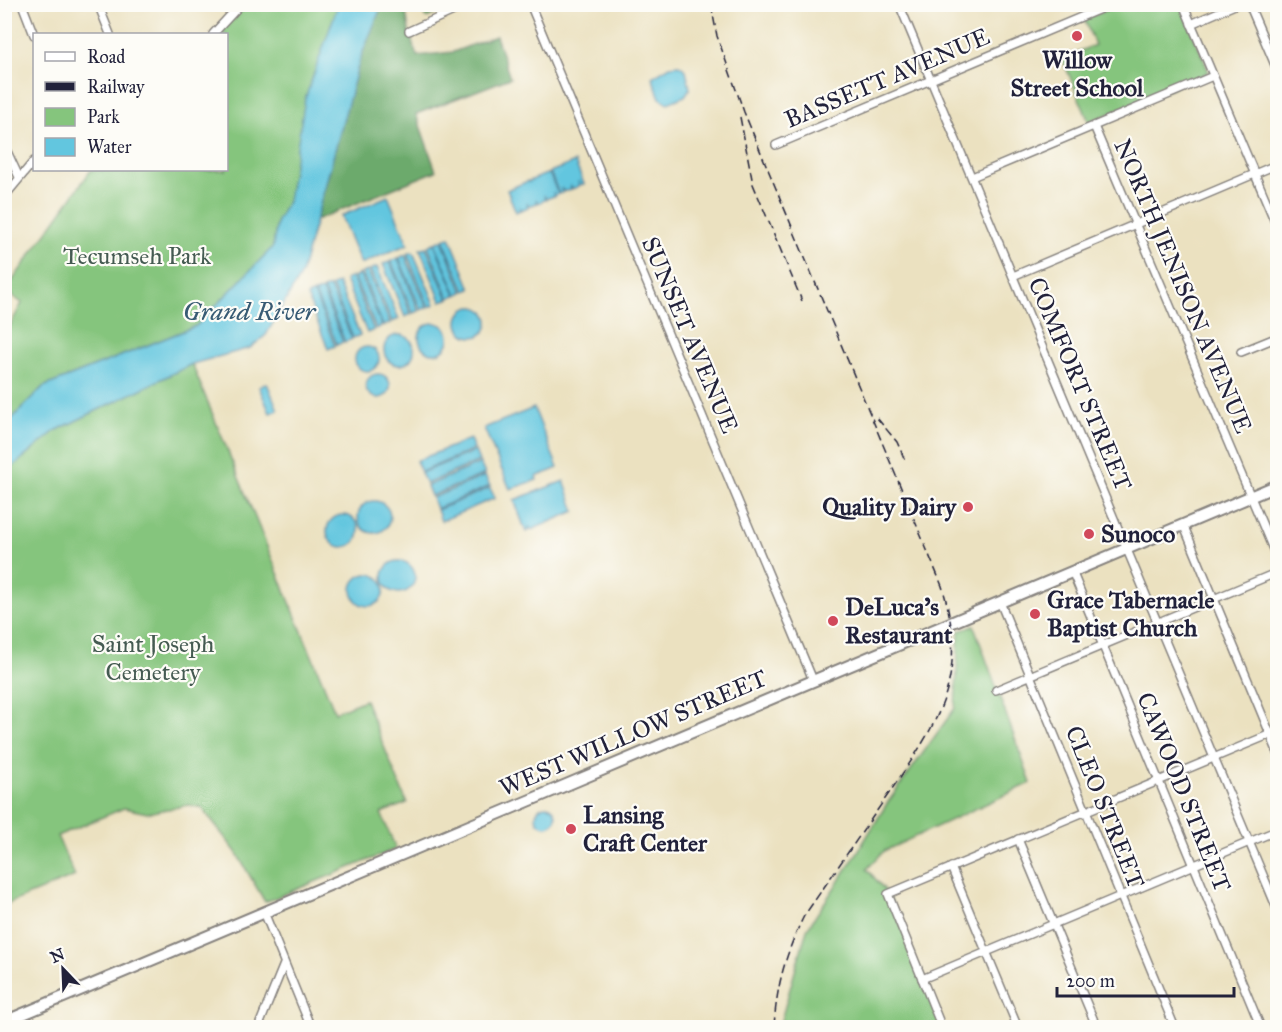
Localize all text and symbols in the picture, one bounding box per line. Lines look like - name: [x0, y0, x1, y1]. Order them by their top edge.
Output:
- street label: BASSETT AVENUE: [780, 21, 994, 135]
- marker: Willow Street School: [1070, 29, 1084, 43]
- legend: [33, 33, 228, 171]
- place label: Willow Street School: [1011, 45, 1144, 103]
- text: Road: [87, 46, 125, 68]
- text: Railway: [87, 76, 145, 98]
- text: Park: [87, 106, 120, 128]
- street label: NORTH JENISON AVENUE: [1107, 134, 1259, 438]
- text: Water: [87, 136, 132, 158]
- street label: SUNSET AVENUE: [635, 232, 745, 438]
- park label: Tecumseh Park: [63, 241, 212, 271]
- street label: COMFORT STREET: [1021, 273, 1139, 495]
- water label: Grand River: [183, 295, 316, 327]
- place label: Quality Dairy: [822, 492, 958, 522]
- marker: Quality Dairy: [961, 500, 975, 514]
- place label: Sunoco: [1101, 519, 1175, 549]
- marker: Sunoco: [1082, 527, 1096, 541]
- place label: Grace Tabernacle Baptist Church: [1047, 585, 1214, 643]
- place label: DeLuca's Restaurant: [845, 592, 953, 650]
- marker: Grace Tabernacle Baptist Church: [1028, 607, 1042, 621]
- marker: DeLuca's Restaurant: [826, 614, 840, 628]
- park label: Saint Joseph Cemetery: [92, 629, 214, 687]
- street label: WEST WILLOW STREET: [495, 663, 771, 803]
- street label: CAWOOD STREET: [1130, 688, 1238, 896]
- street label: CLEO STREET: [1059, 721, 1151, 893]
- place label: Lansing Craft Center: [583, 800, 708, 858]
- marker: Lansing Craft Center: [564, 822, 578, 836]
- north arrow: [33, 939, 93, 999]
- text: N: [47, 944, 68, 967]
- scale bar: [1057, 960, 1234, 998]
- text: 200 m: [1066, 970, 1115, 992]

